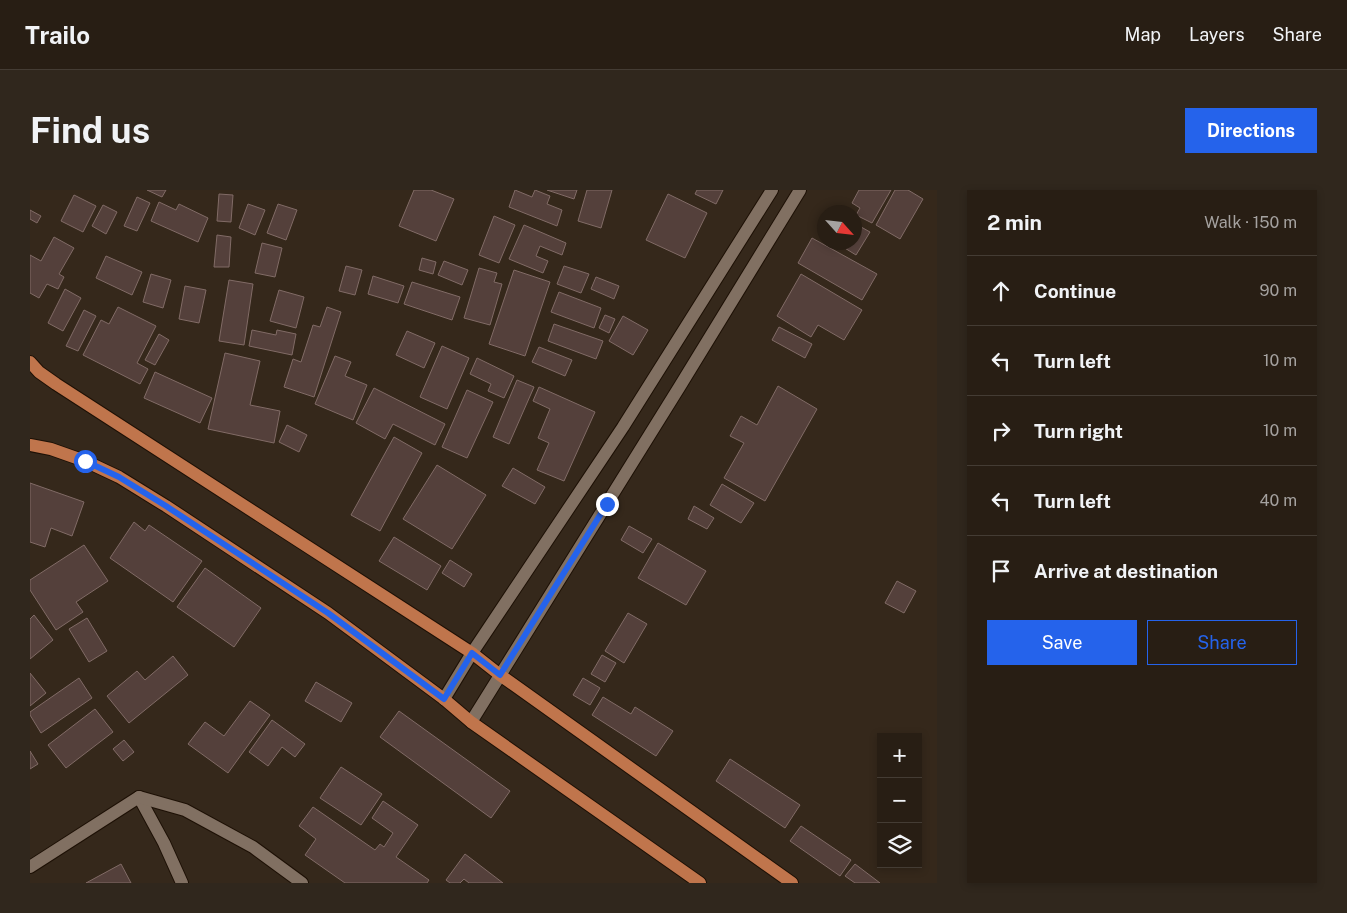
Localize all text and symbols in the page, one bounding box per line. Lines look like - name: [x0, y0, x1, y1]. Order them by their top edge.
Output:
- text: Trailo: [25, 21, 90, 49]
- text: Map: [1125, 24, 1161, 45]
- text: Layers: [1189, 24, 1245, 45]
- text: Share: [1273, 24, 1322, 45]
- button: Directions: [1185, 108, 1317, 153]
- text: Find us: [30, 110, 150, 151]
- north arrow: [817, 205, 862, 250]
- text: 2 min: [987, 210, 1042, 235]
- text: Walk · 150 m: [1204, 213, 1297, 232]
- icon: ahead: [987, 277, 1015, 305]
- text: Continue: [1034, 280, 1116, 302]
- text: 90 m: [1260, 281, 1297, 300]
- icon: left: [987, 347, 1015, 375]
- text: Turn left: [1034, 350, 1111, 372]
- text: 10 m: [1263, 351, 1297, 370]
- icon: right: [987, 417, 1015, 445]
- text: Turn right: [1034, 420, 1123, 442]
- text: 10 m: [1263, 421, 1297, 440]
- route start: [74, 450, 97, 473]
- icon: left: [987, 487, 1015, 515]
- text: Turn left: [1034, 490, 1111, 512]
- text: 40 m: [1259, 491, 1297, 510]
- route end: [596, 493, 619, 516]
- icon: arrive: [987, 557, 1015, 585]
- text: Arrive at destination: [1034, 560, 1218, 582]
- button: Save: [987, 620, 1137, 665]
- button: Share: [1147, 620, 1297, 665]
- map controls: [877, 733, 922, 868]
- button: +: [877, 733, 922, 778]
- button: −: [877, 778, 922, 823]
- button: layers: [877, 823, 922, 868]

